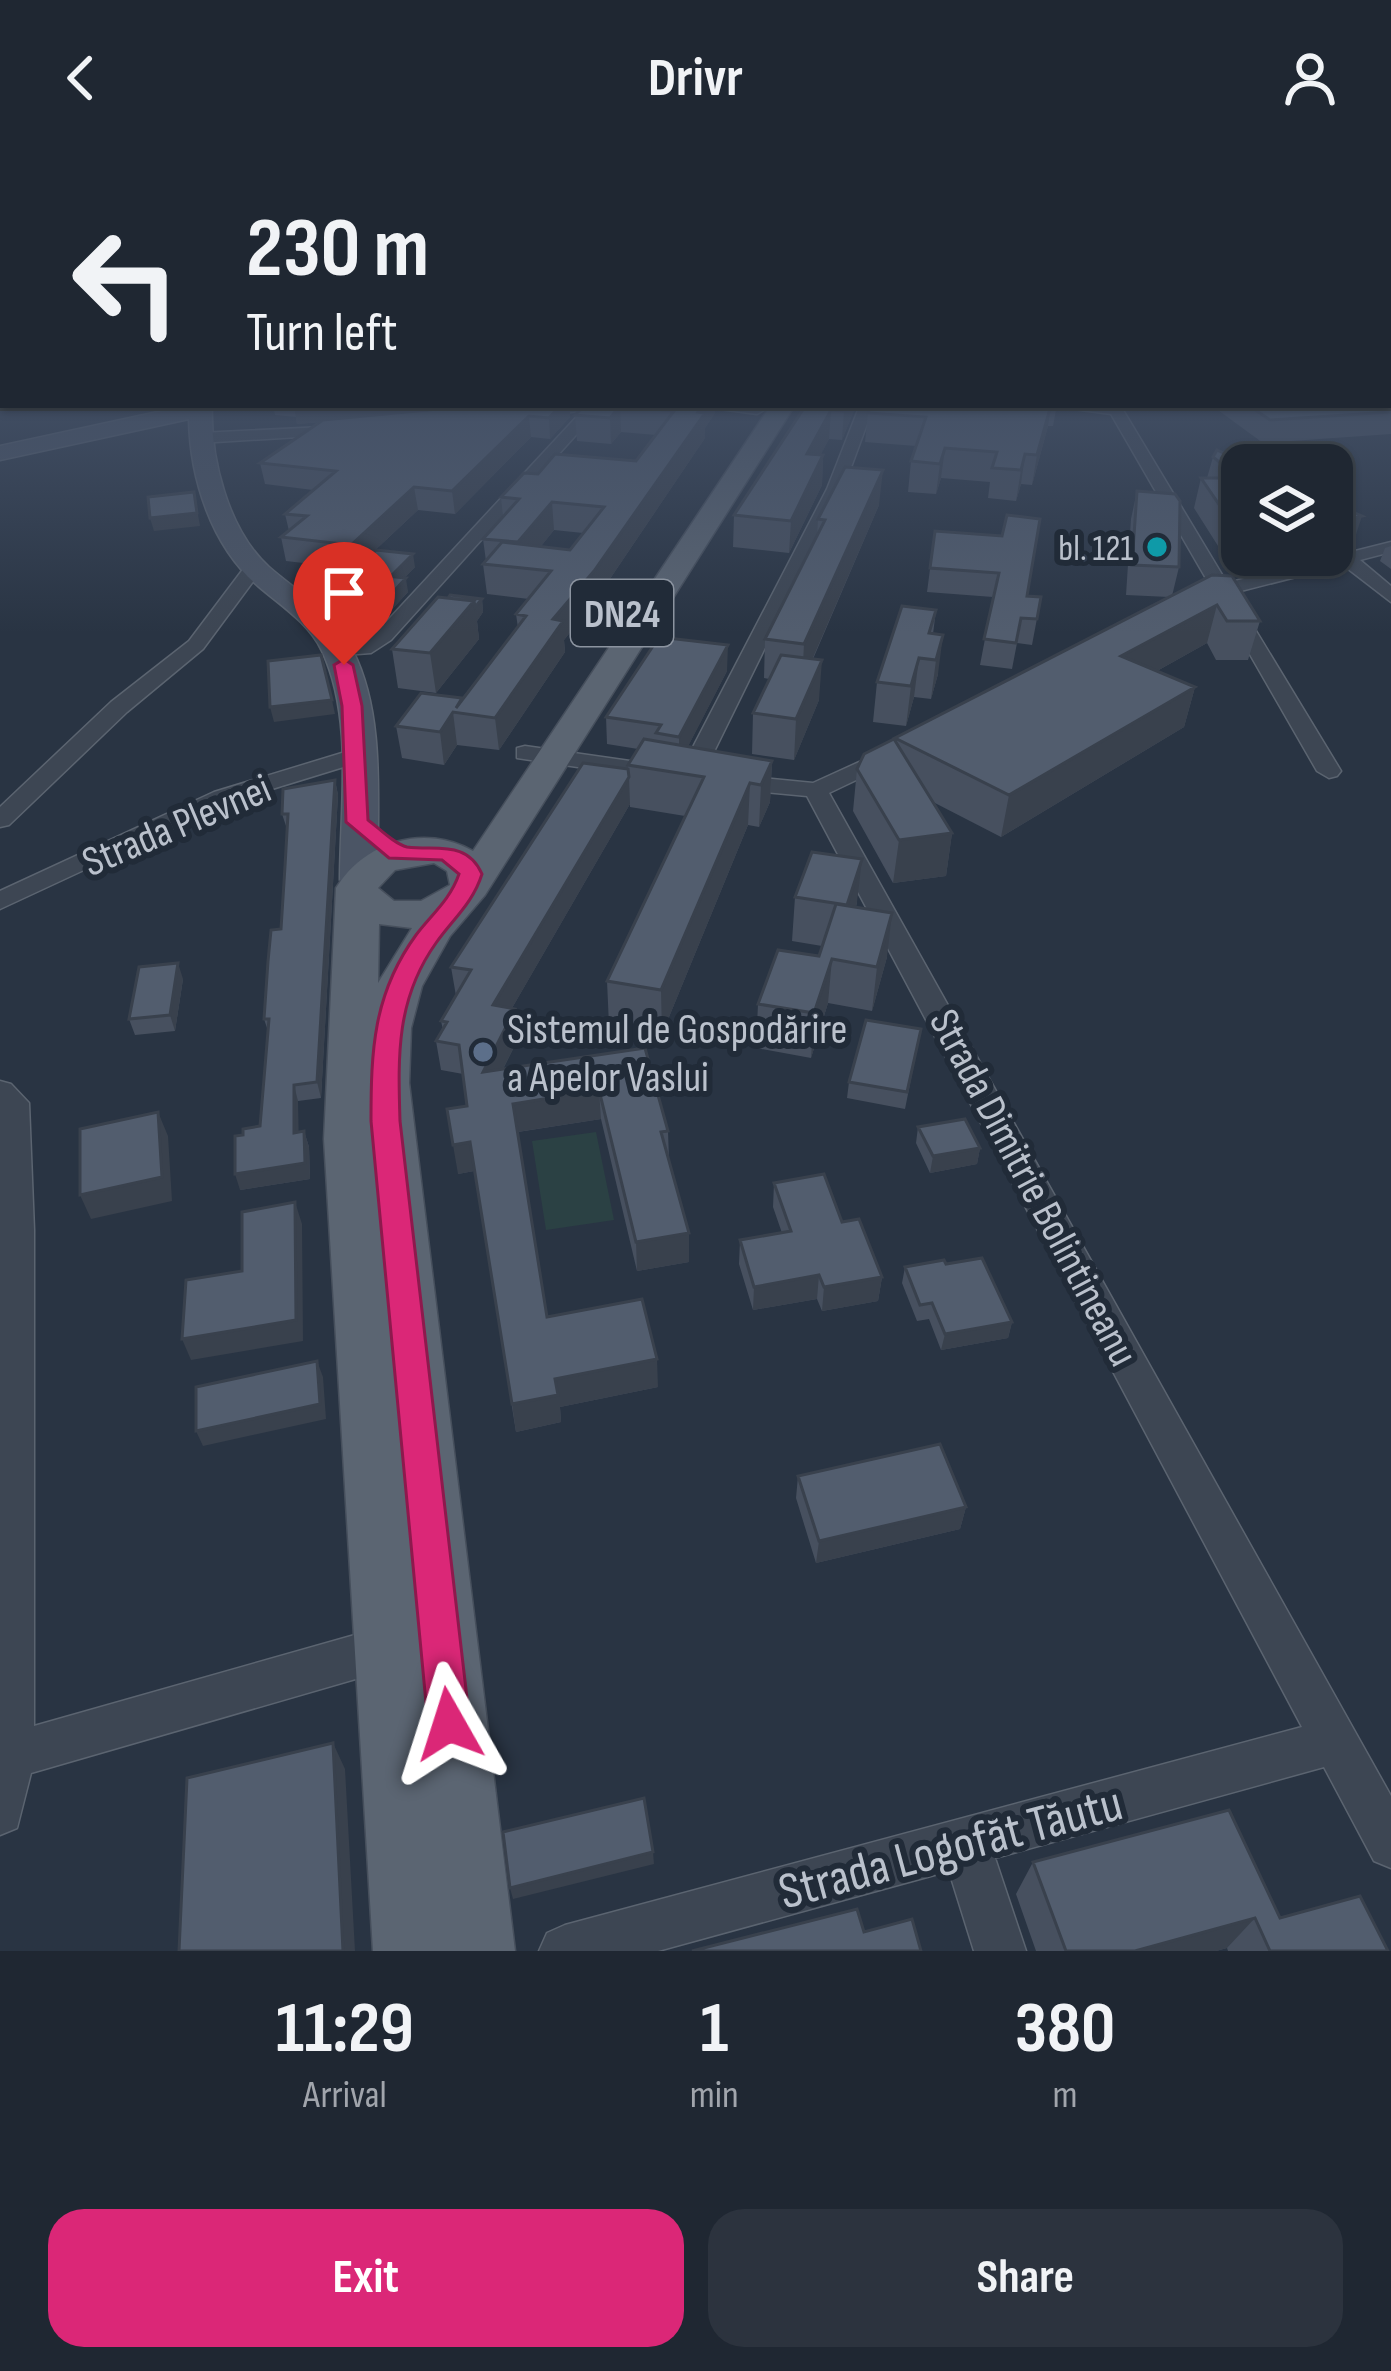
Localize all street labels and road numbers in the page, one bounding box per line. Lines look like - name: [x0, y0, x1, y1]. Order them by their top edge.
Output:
- road number: DN24: [571, 580, 673, 646]
- street label: Strada Plevnei: [75, 764, 279, 889]
- street label: Strada Dimitrie Bolintineanu: [917, 1001, 1148, 1375]
- street label: Strada Logofăt Tăutu: [772, 1773, 1129, 1924]

